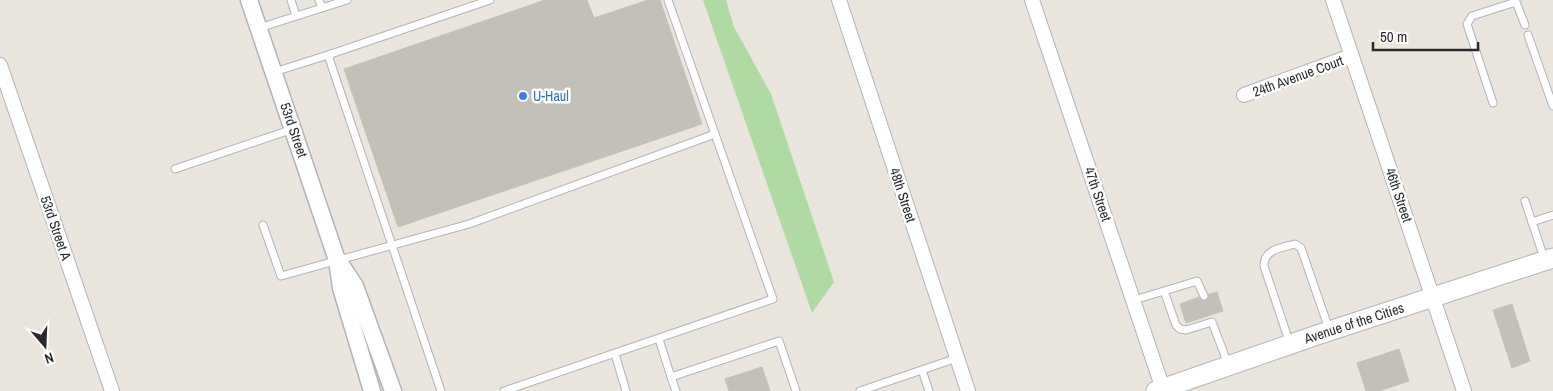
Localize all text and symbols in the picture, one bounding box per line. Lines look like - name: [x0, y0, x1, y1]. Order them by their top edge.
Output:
- scale bar: [1373, 20, 1478, 52]
- text: 50 m: [1380, 26, 1407, 47]
- street label: 24th Avenue Court: [1250, 51, 1346, 101]
- place label: U-Haul: [533, 87, 569, 105]
- marker: U-Haul: [517, 90, 529, 102]
- street label: 53rd Street: [276, 100, 312, 160]
- street label: 47th Street: [1080, 165, 1116, 223]
- street label: 48th Street: [886, 166, 920, 224]
- street label: 46th Street: [1381, 166, 1417, 224]
- street label: 53rd Street A: [37, 193, 76, 263]
- street label: Avenue of the Cities: [1301, 298, 1406, 348]
- north arrow: [20, 321, 70, 371]
- text: N: [42, 348, 56, 368]

